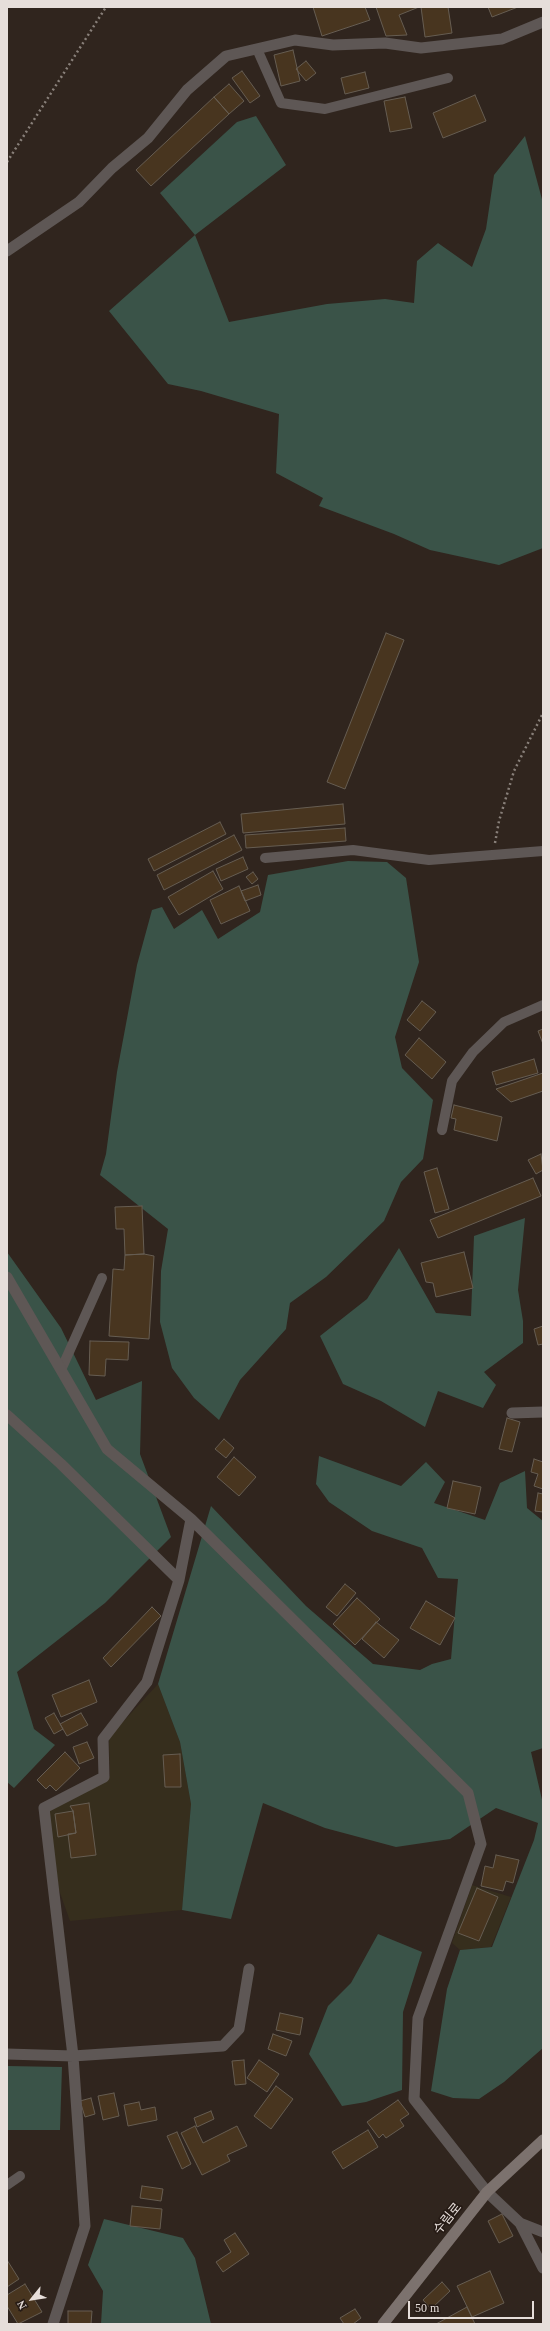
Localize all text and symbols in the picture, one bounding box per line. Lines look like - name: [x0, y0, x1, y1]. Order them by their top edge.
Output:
- street label: 수림로: [431, 2200, 465, 2238]
- north arrow: [12, 2279, 52, 2319]
- scale bar: [410, 2293, 536, 2319]
- text: N: [14, 2299, 29, 2311]
- text: 50 m: [415, 2301, 439, 2315]

